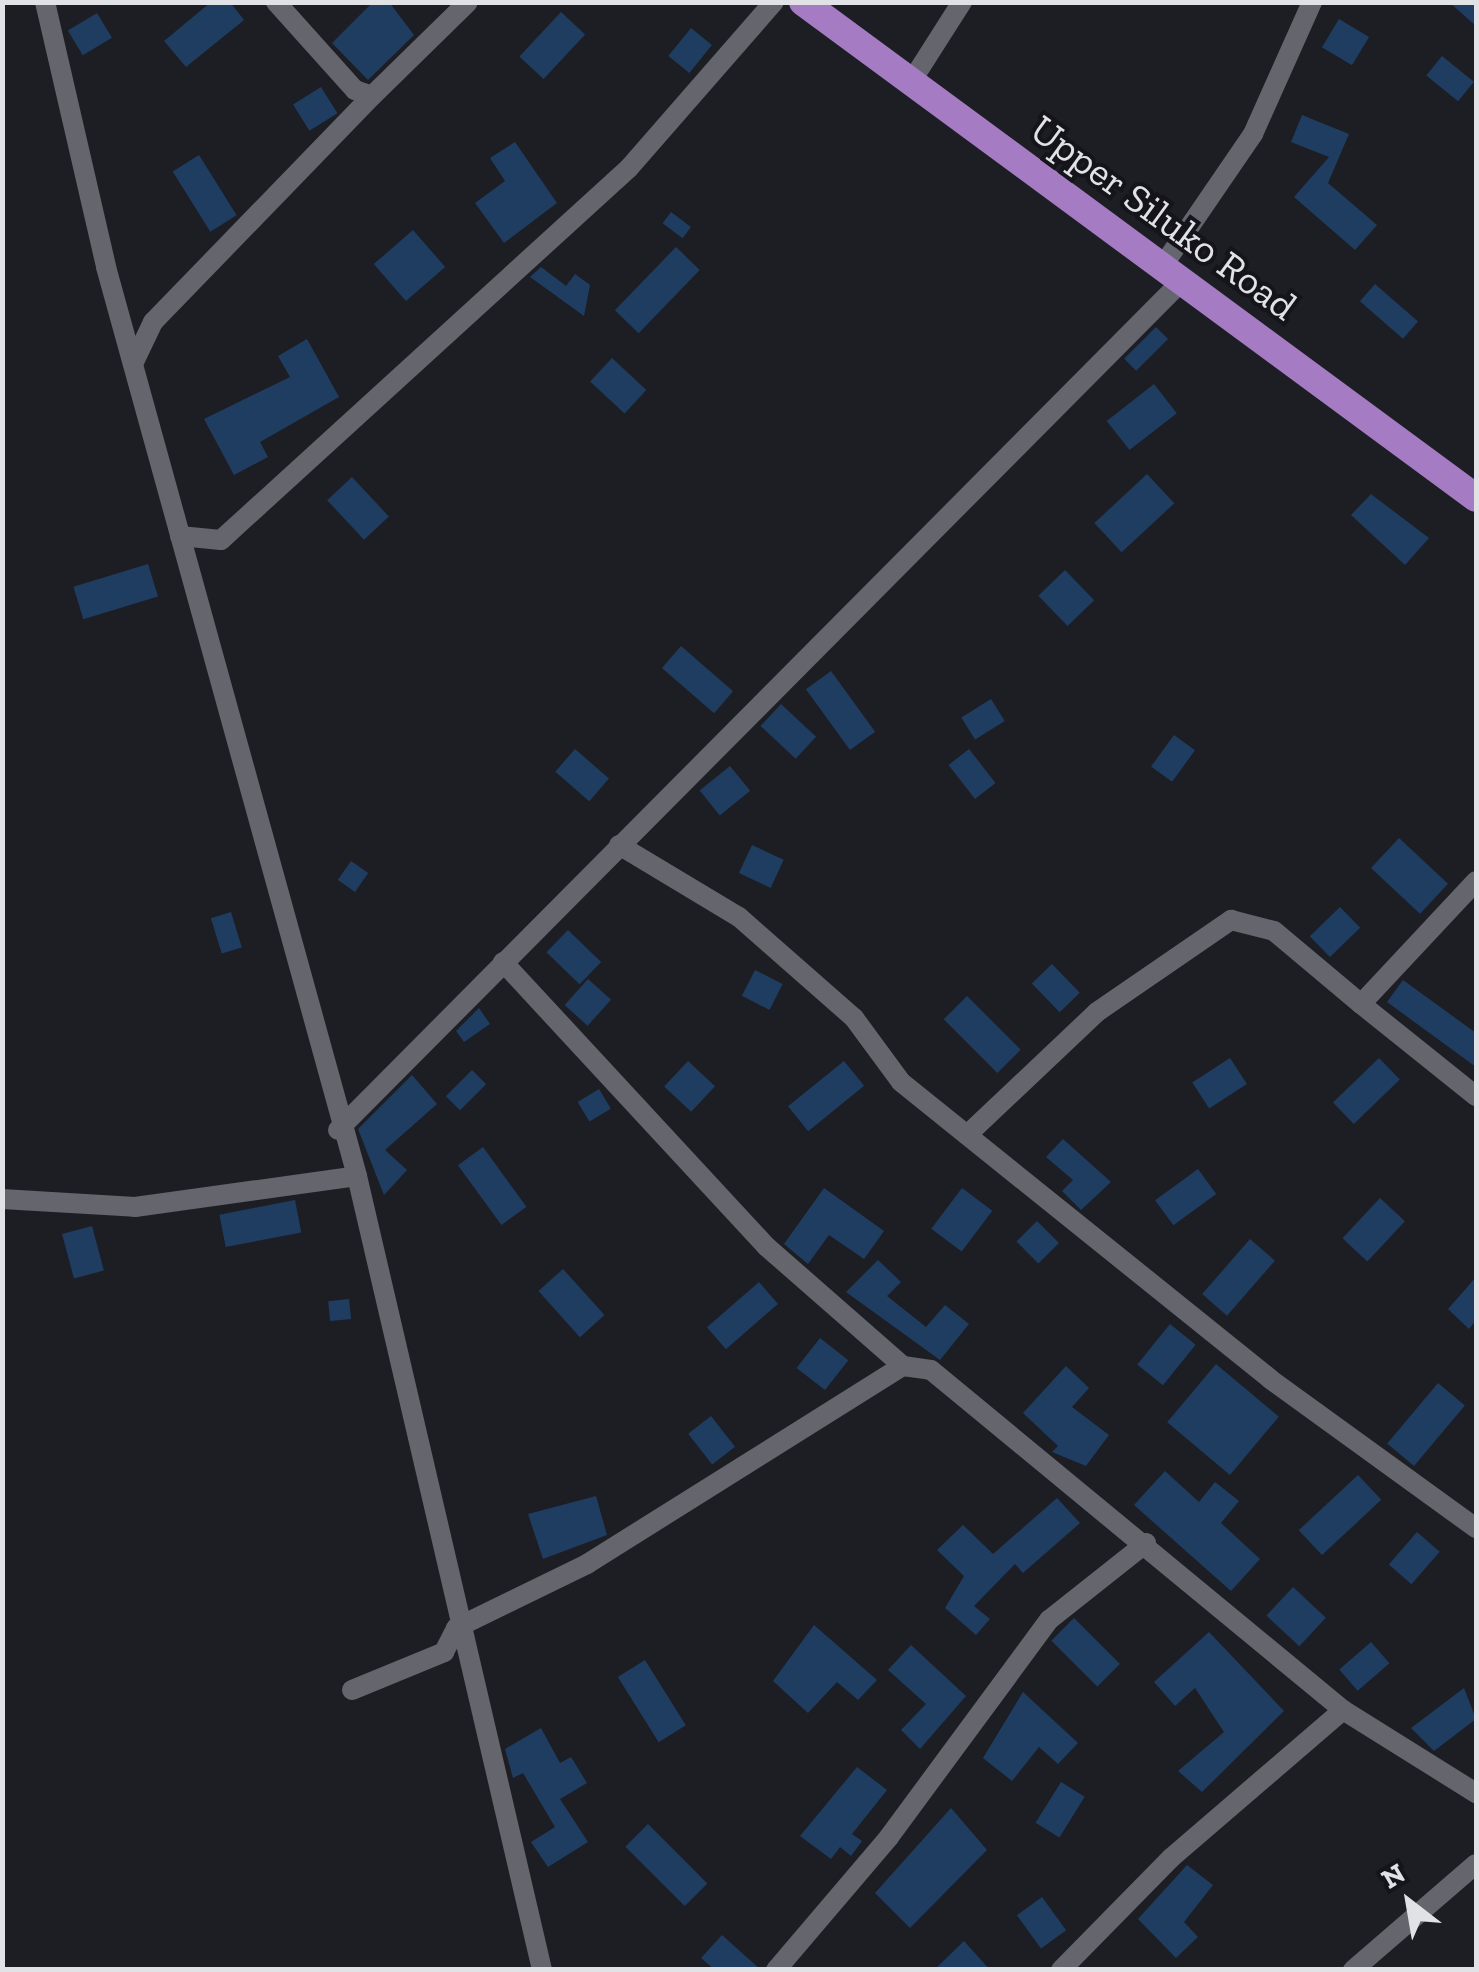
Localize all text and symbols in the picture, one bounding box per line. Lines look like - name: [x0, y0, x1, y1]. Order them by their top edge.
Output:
- street label: Upper Siluko Road: [1021, 104, 1307, 330]
- north arrow: [1359, 1852, 1459, 1952]
- text: N: [1376, 1856, 1411, 1895]

